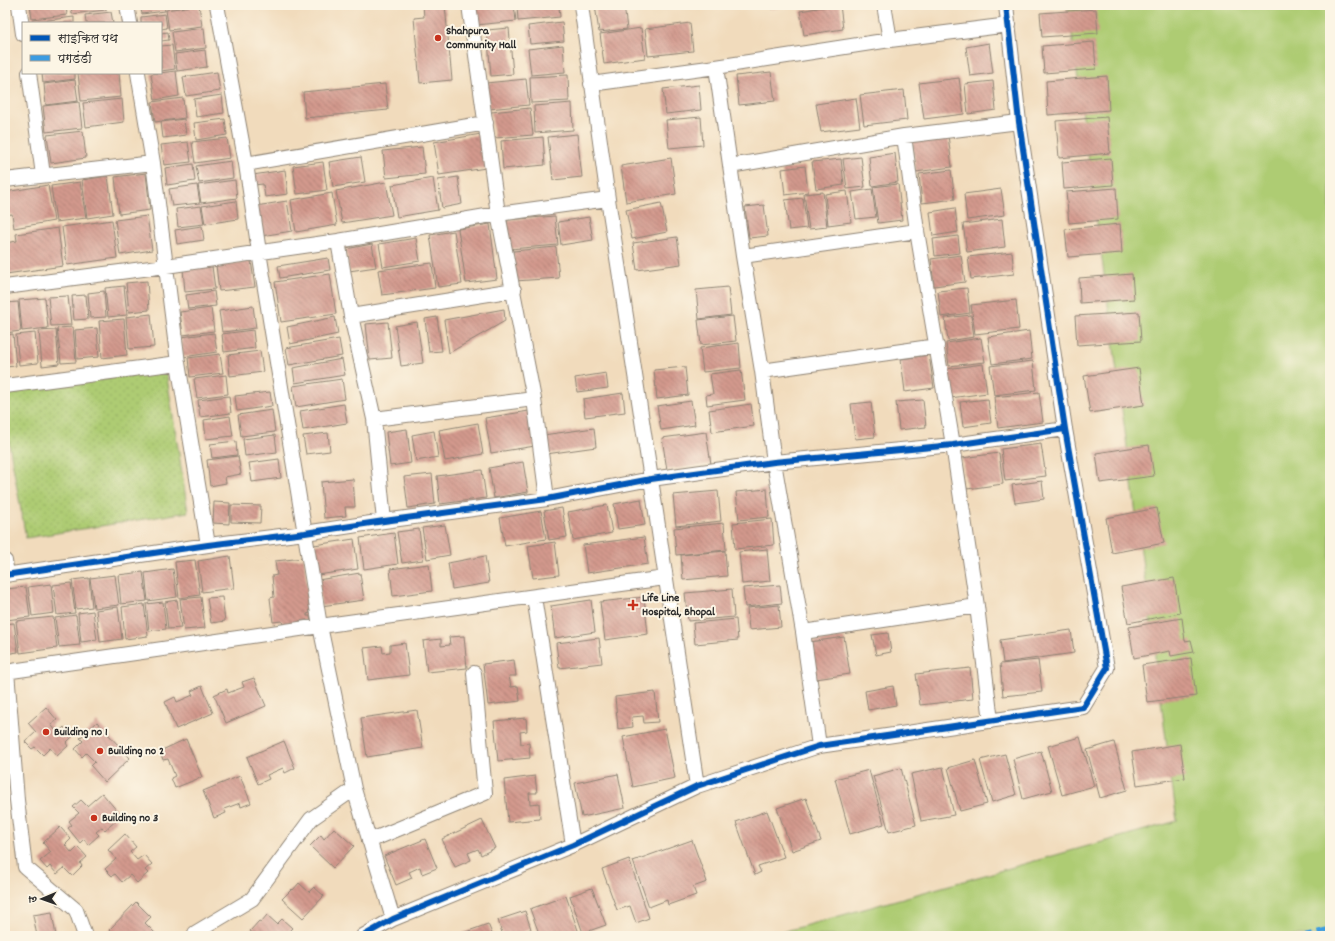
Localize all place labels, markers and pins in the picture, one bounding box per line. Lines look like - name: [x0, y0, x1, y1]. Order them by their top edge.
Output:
- place label: Shahpura Community Hall: [446, 23, 516, 54]
- marker: Shahpura Community Hall: [433, 33, 443, 43]
- place label: Life Line Hospital, Bhopal: [642, 590, 715, 621]
- marker: Life Line Hospital, Bhopal: [627, 599, 639, 611]
- place label: Building no 1: [54, 724, 108, 741]
- marker: Building no 1: [41, 727, 51, 737]
- place label: Building no 2: [108, 743, 164, 760]
- marker: Building no 2: [95, 746, 105, 756]
- place label: Building no 3: [102, 810, 158, 827]
- marker: Building no 3: [89, 813, 99, 823]

